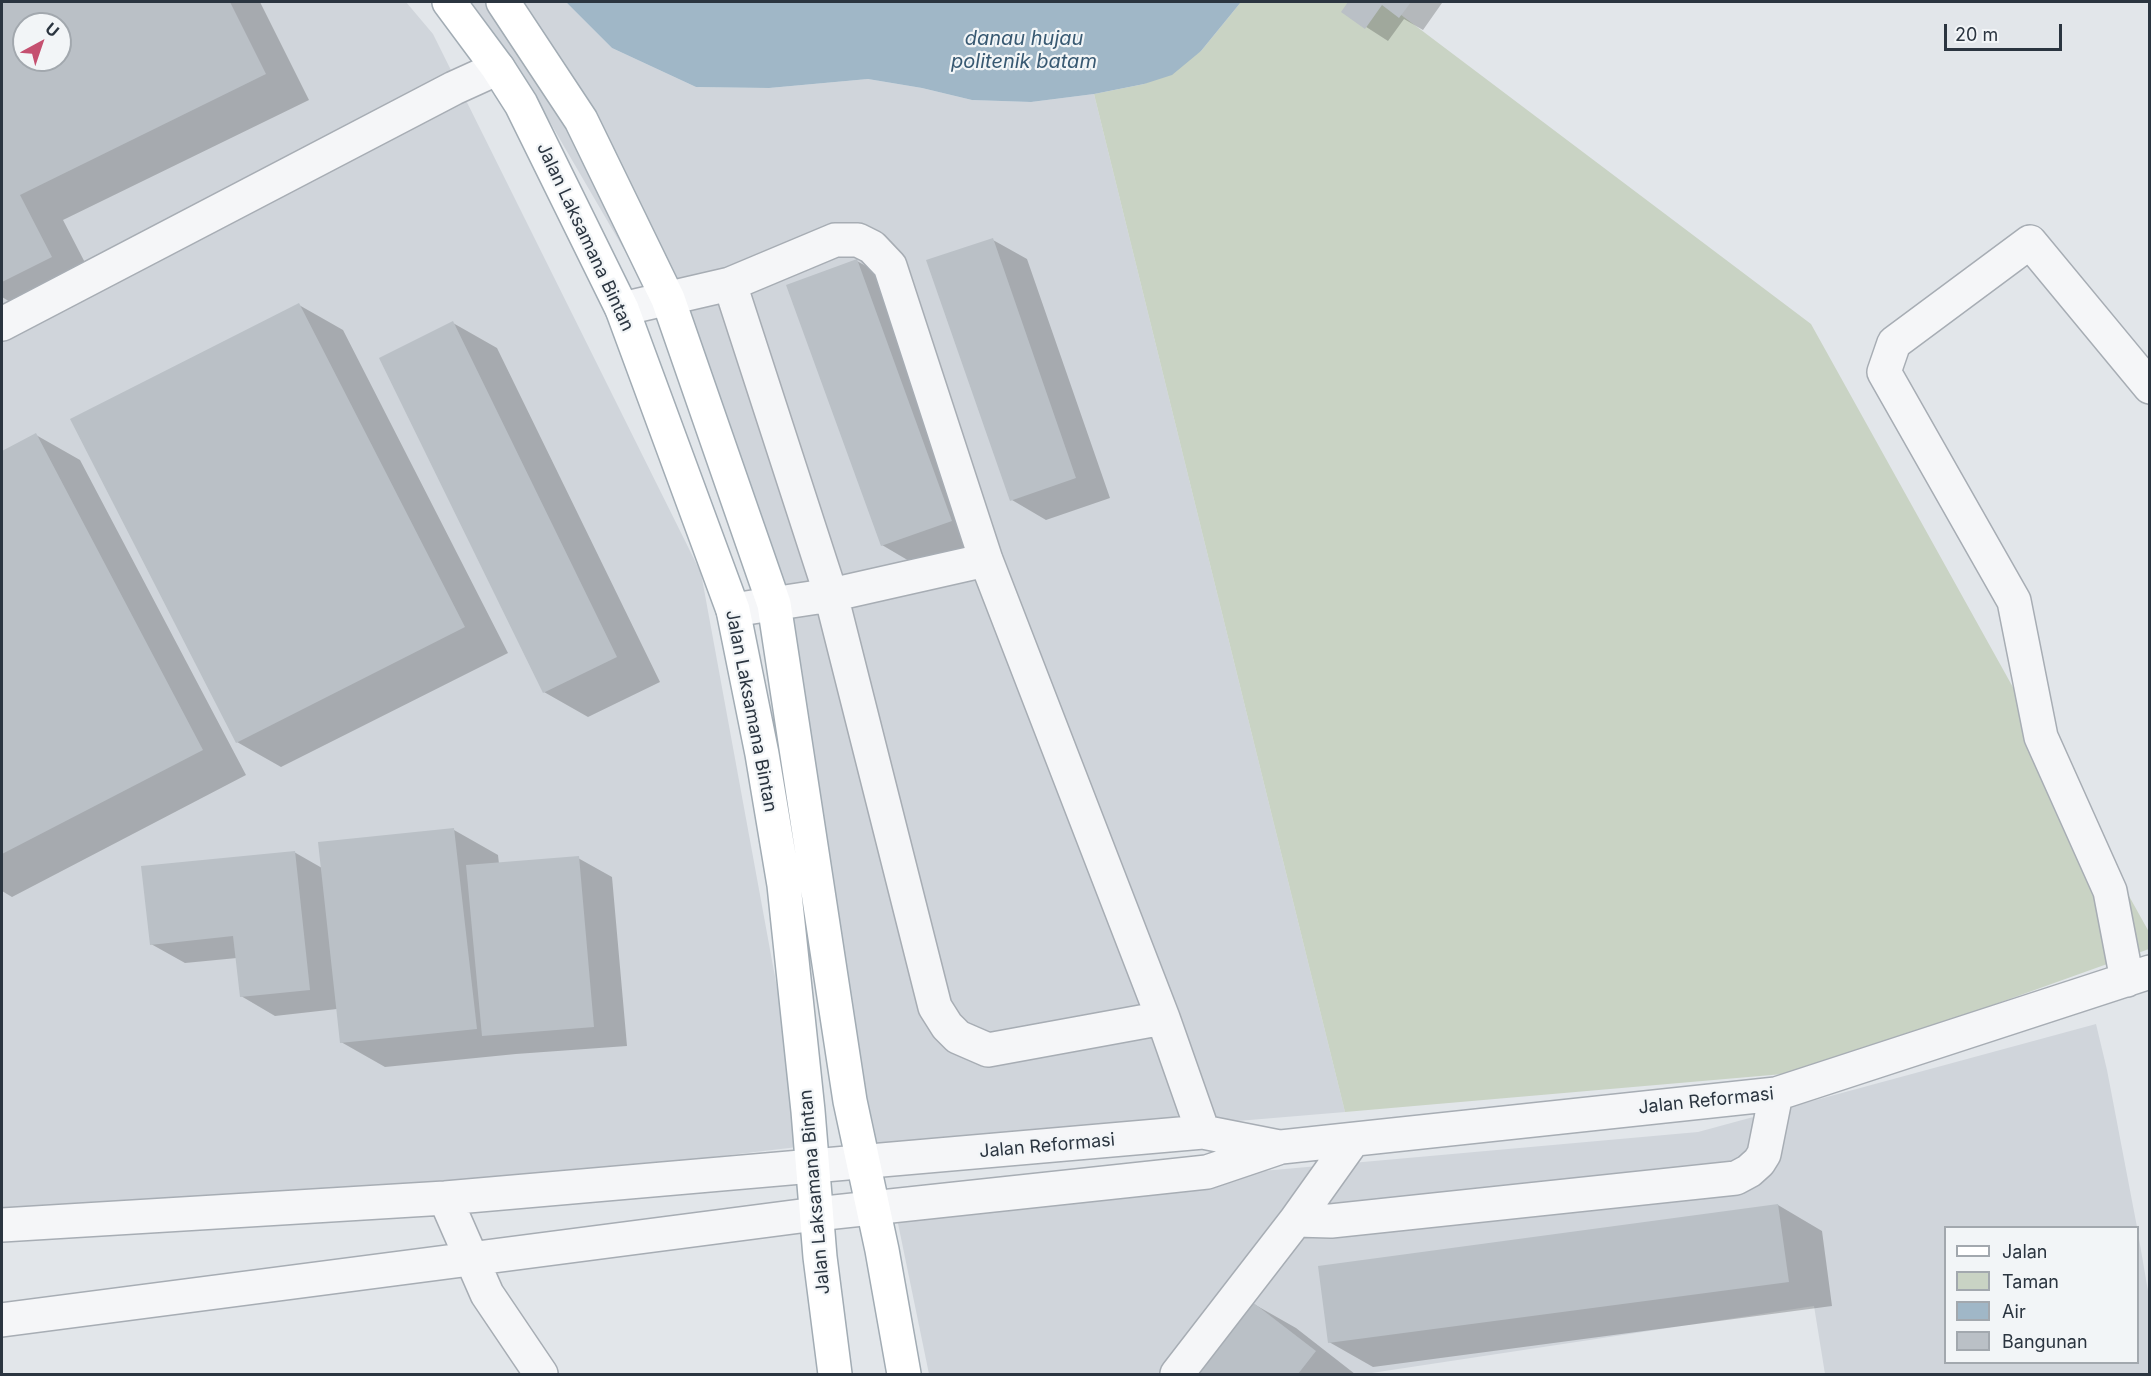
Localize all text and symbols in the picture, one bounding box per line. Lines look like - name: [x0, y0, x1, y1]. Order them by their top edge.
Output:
- north arrow: [12, 12, 72, 72]
- scale bar: [1947, 12, 2066, 50]
- text: U: [41, 18, 63, 41]
- text: 20 m: [1955, 24, 1998, 45]
- water label: danau hujau politenik batam: [951, 27, 1097, 74]
- street label: Jalan Laksamana Bintan: [532, 139, 638, 335]
- street label: Jalan Laksamana Bintan: [721, 608, 781, 814]
- street label: Jalan Reformasi: [1637, 1083, 1775, 1119]
- street label: Jalan Laksamana Bintan: [795, 1089, 835, 1295]
- street label: Jalan Reformasi: [978, 1129, 1116, 1163]
- legend: [1944, 1226, 2139, 1364]
- text: Jalan: [2002, 1241, 2047, 1262]
- text: Taman: [2002, 1271, 2059, 1292]
- text: Air: [2002, 1301, 2026, 1322]
- text: Bangunan: [2002, 1331, 2088, 1352]

